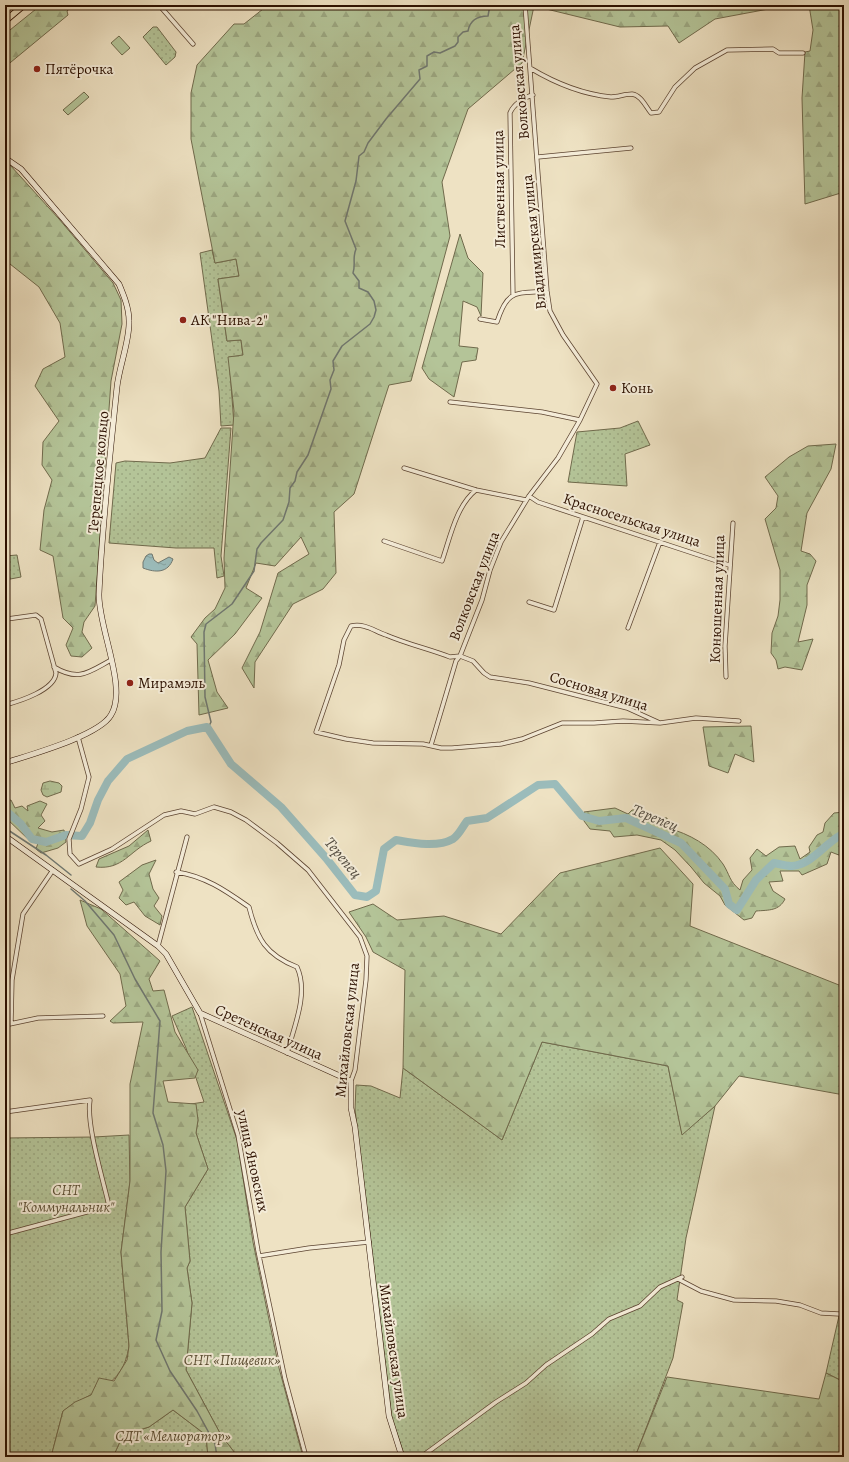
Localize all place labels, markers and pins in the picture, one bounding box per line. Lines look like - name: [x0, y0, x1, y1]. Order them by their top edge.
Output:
- place label: Пятёрочка: [45, 59, 114, 79]
- marker: Пятёрочка: [32, 64, 42, 74]
- place label: АК "Нива-2": [190, 310, 268, 330]
- marker: АК "Нива-2": [178, 315, 188, 325]
- place label: Конь: [621, 378, 653, 398]
- marker: Конь: [608, 383, 618, 393]
- place label: Мирамэль: [138, 673, 206, 693]
- marker: Мирамэль: [125, 678, 135, 688]

